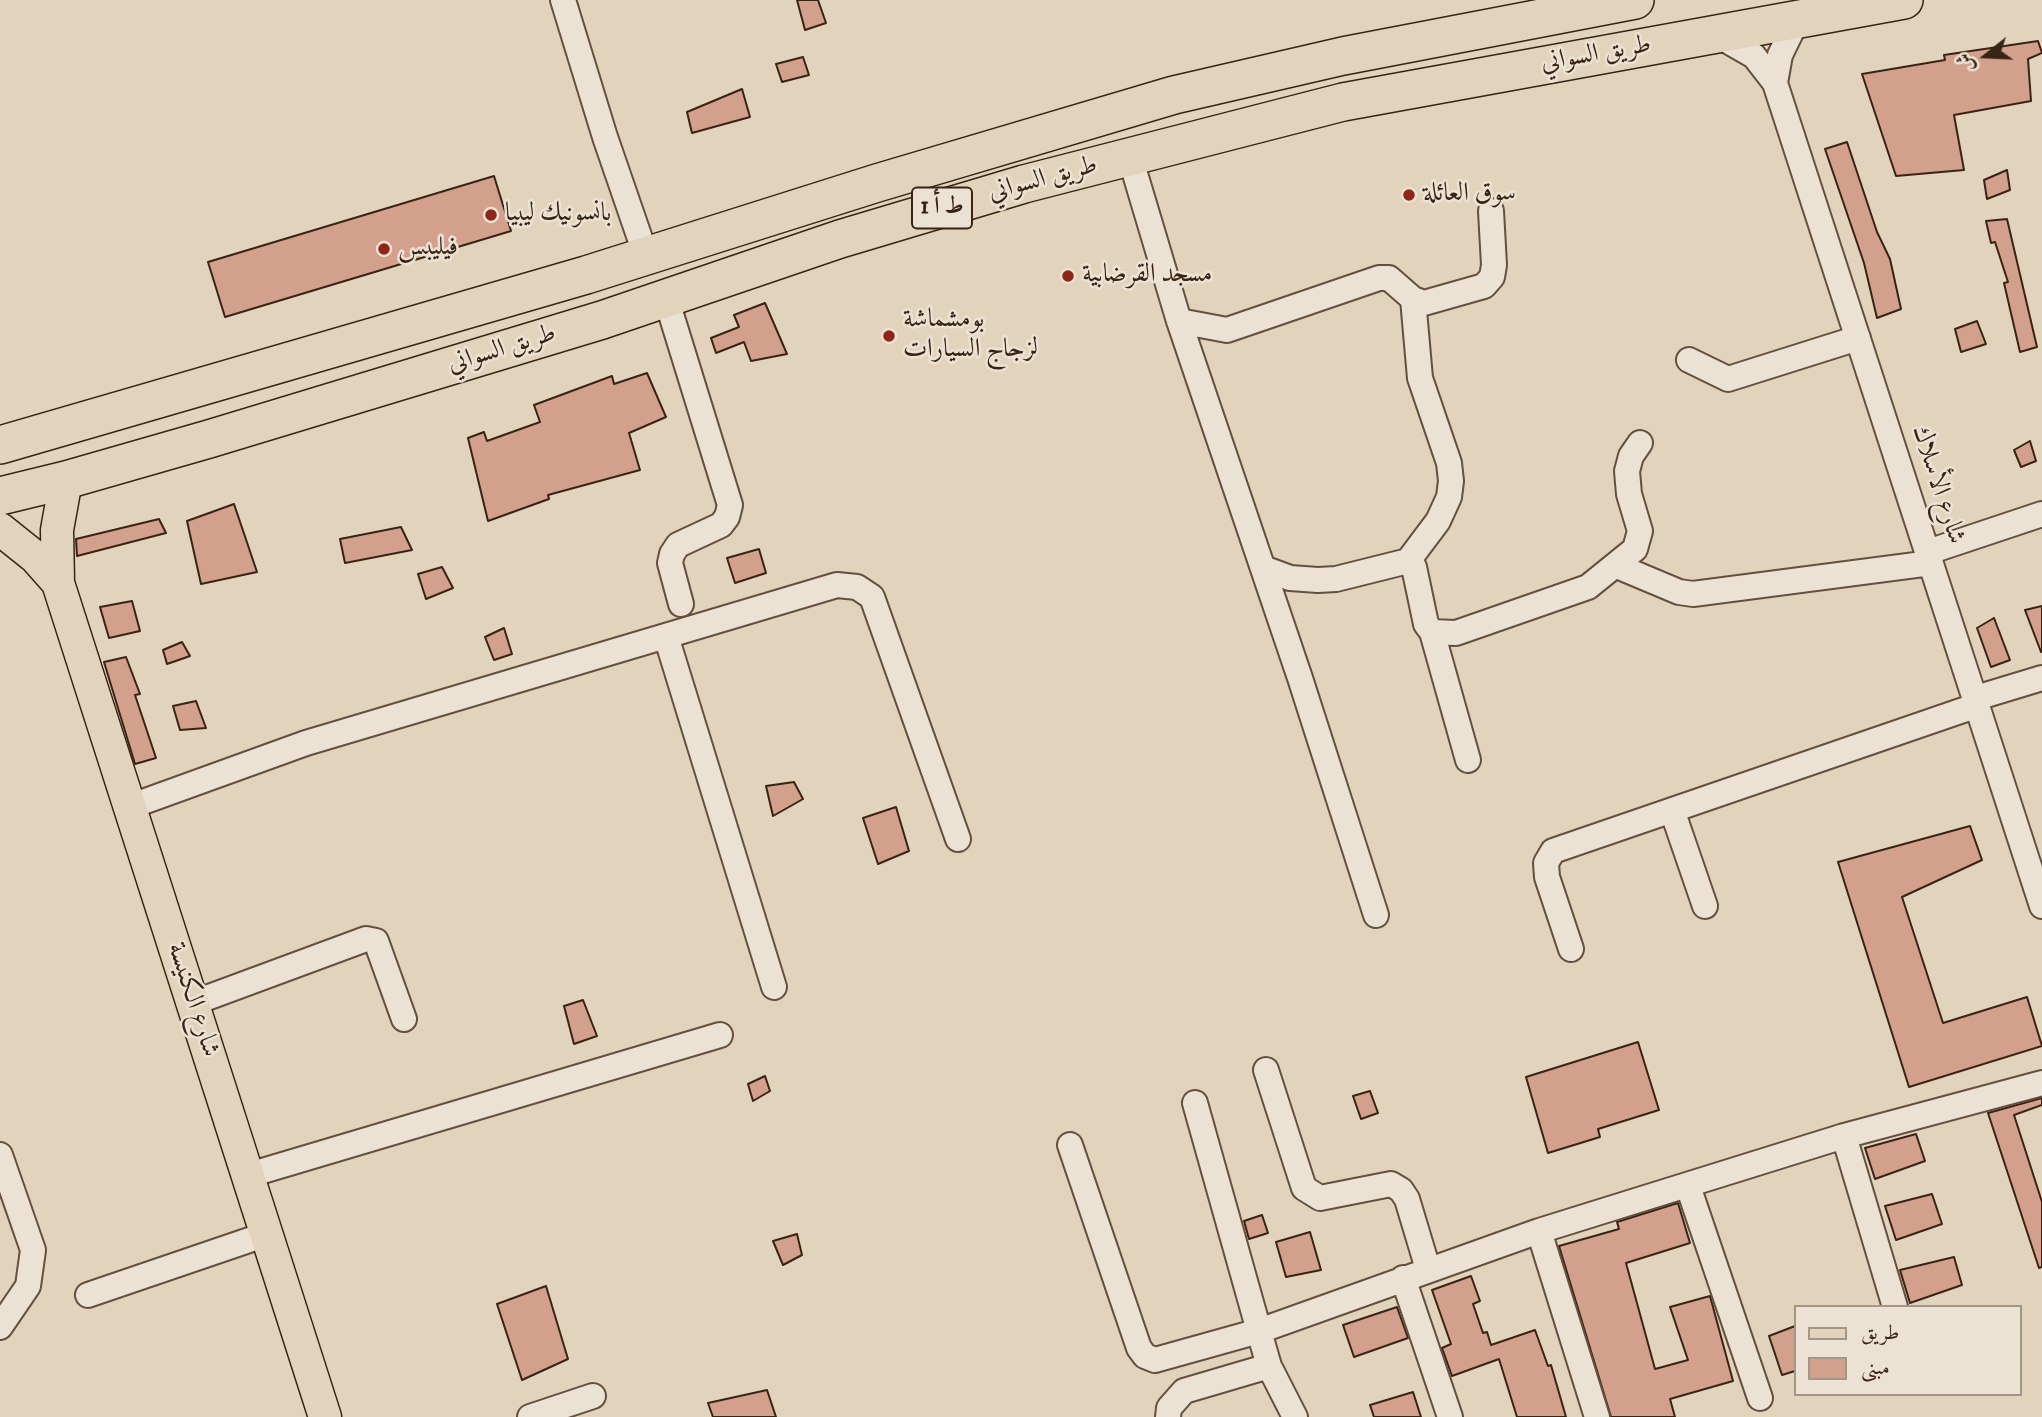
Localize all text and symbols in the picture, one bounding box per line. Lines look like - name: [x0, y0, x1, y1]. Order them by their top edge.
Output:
- north arrow: [1951, 21, 2021, 91]
- street label: طريق السواني: [1538, 30, 1654, 80]
- text: ش: [1952, 50, 1979, 75]
- street label: طريق السواني: [985, 150, 1101, 210]
- place label: سوق العائلة: [1423, 179, 1516, 211]
- marker: سوق العائلة: [1401, 187, 1417, 203]
- road number: ط أ 1: [912, 188, 972, 229]
- place label: بانسونيك ليبيا: [505, 199, 611, 231]
- marker: بانسونيك ليبيا: [483, 207, 499, 223]
- place label: فيليبس: [398, 233, 458, 265]
- marker: فيليبس: [376, 241, 392, 257]
- place label: مسجد القرضابية: [1082, 260, 1212, 292]
- marker: مسجد القرضابية: [1060, 268, 1076, 284]
- place label: بومشماشة لزجاج السيارات: [903, 305, 1038, 366]
- street label: طريق السواني: [444, 319, 560, 381]
- marker: بومشماشة لزجاج السيارات: [881, 328, 897, 344]
- street label: شارع الأسلاك: [1903, 422, 1971, 548]
- street label: شارع الكنيسة: [159, 939, 225, 1061]
- legend: [1794, 1305, 2021, 1396]
- text: طريق: [1861, 1320, 1899, 1346]
- text: مبنى: [1861, 1355, 1890, 1381]

